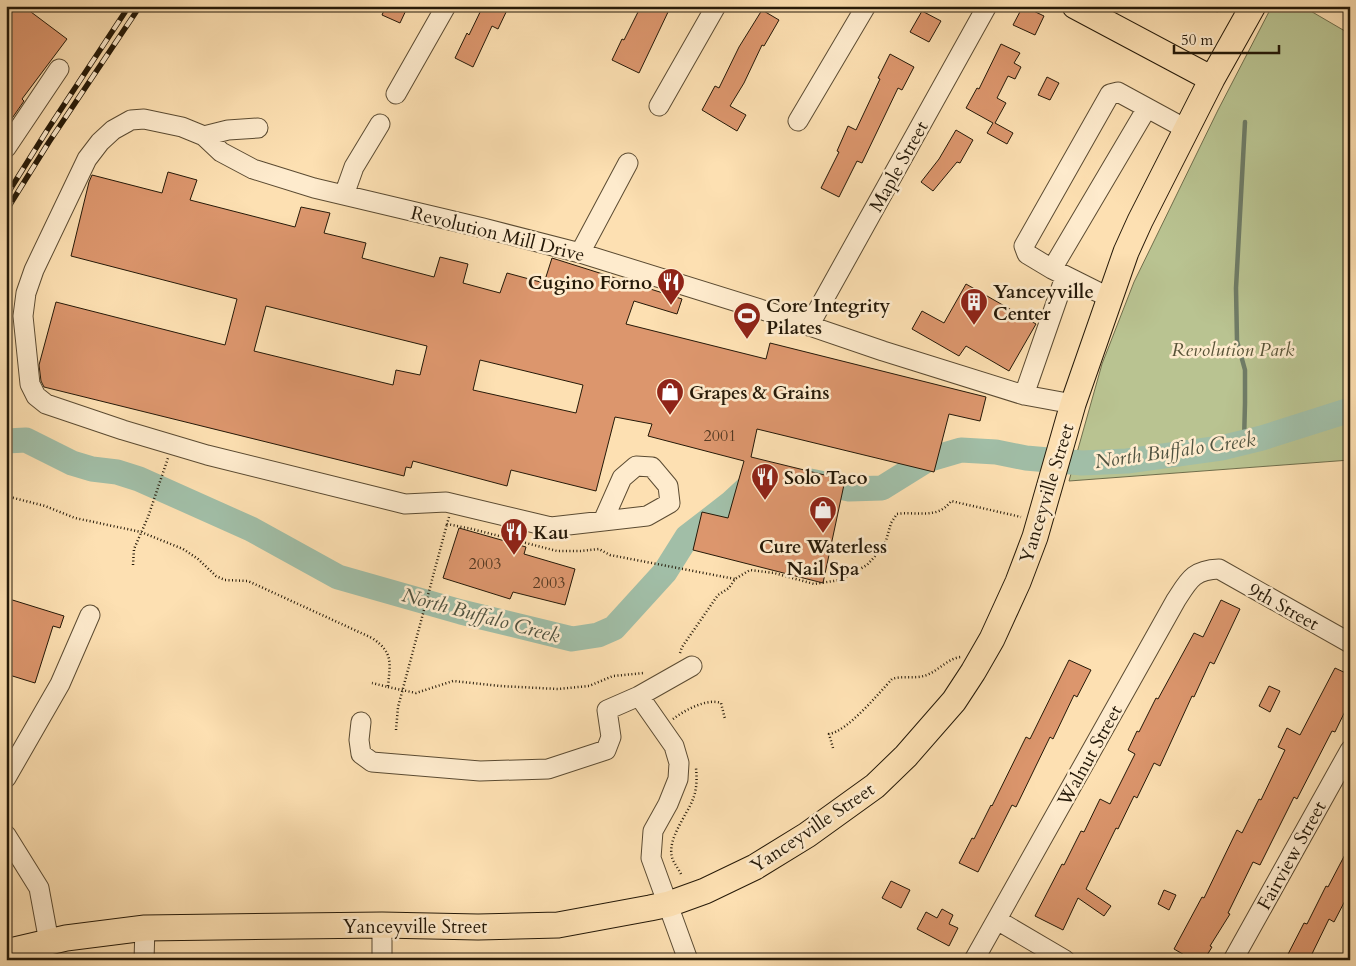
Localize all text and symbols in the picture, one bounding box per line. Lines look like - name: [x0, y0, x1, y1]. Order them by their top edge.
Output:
- scale bar: [1174, 22, 1278, 54]
- text: 50 m: [1181, 30, 1213, 50]
- street label: Maple Street: [863, 116, 935, 217]
- street label: Revolution Mill Drive: [408, 200, 587, 268]
- restaurant icon: Cugino Forno: [656, 267, 686, 306]
- place label: Cugino Forno: [528, 270, 652, 296]
- place label: Yanceyville Center: [993, 279, 1094, 327]
- building icon: Yanceyville Center: [959, 287, 989, 326]
- place label: Core Integrity Pilates: [766, 293, 891, 341]
- sports icon: Core Integrity Pilates: [732, 301, 762, 340]
- park label: Revolution Park: [1172, 337, 1295, 363]
- shop icon: Grapes & Grains: [655, 377, 685, 416]
- place label: Grapes & Grains: [689, 380, 830, 406]
- street label: Yanceyville Street: [1013, 420, 1081, 566]
- house number: 2001: [704, 425, 736, 447]
- water label: North Buffalo Creek: [1093, 426, 1257, 475]
- restaurant icon: Solo Taco: [750, 462, 780, 501]
- place label: Solo Taco: [784, 465, 868, 491]
- shop icon: Cure Waterless Nail Spa: [808, 495, 838, 534]
- restaurant icon: Kau: [499, 517, 529, 556]
- place label: Kau: [533, 520, 569, 546]
- place label: Cure Waterless Nail Spa: [759, 534, 887, 582]
- house number: 2003: [469, 553, 501, 575]
- house number: 2003: [533, 572, 565, 594]
- street label: 9th Street: [1244, 577, 1323, 637]
- water label: North Buffalo Creek: [399, 581, 563, 650]
- street label: Walnut Street: [1051, 700, 1128, 812]
- street label: Yanceyville Street: [745, 777, 880, 879]
- street label: Fairview Street: [1251, 796, 1333, 915]
- street label: Yanceyville Street: [343, 914, 487, 940]

